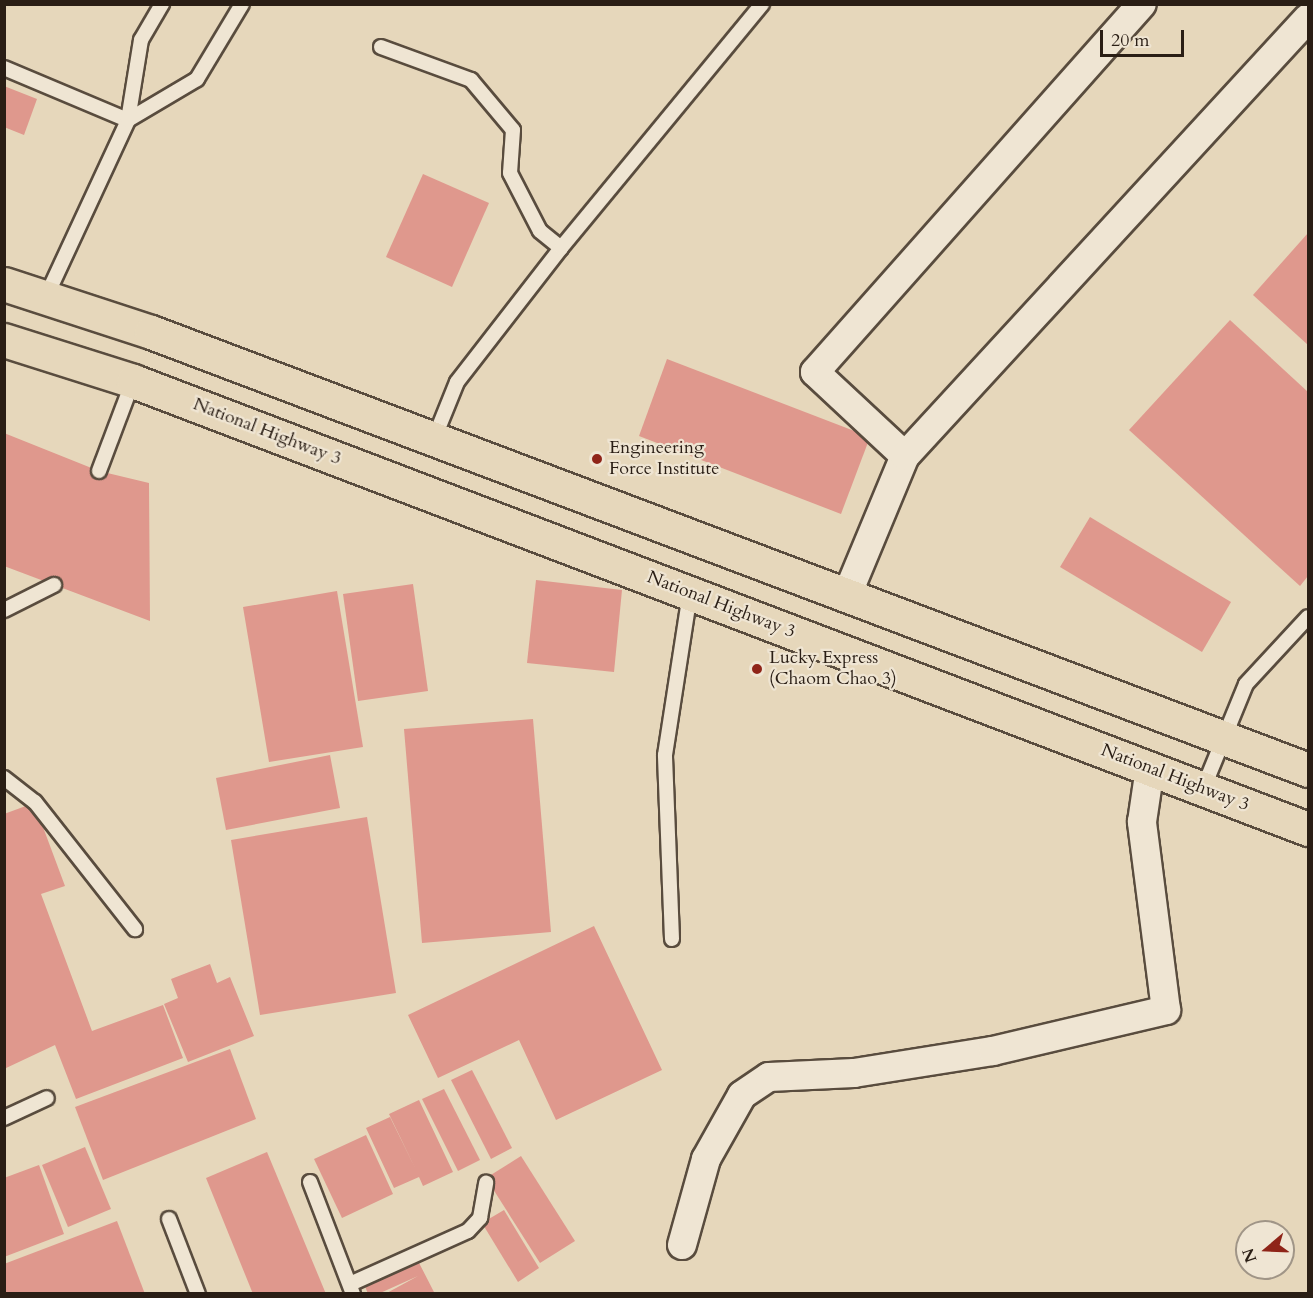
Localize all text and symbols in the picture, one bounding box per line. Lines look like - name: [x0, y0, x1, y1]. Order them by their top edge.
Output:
- scale bar: [1103, 18, 1187, 56]
- text: 20 m: [1111, 28, 1150, 53]
- street label: National Highway 3: [190, 394, 344, 470]
- place label: Engineering Force Institute: [609, 438, 719, 480]
- marker: Engineering Force Institute: [590, 452, 604, 466]
- street label: National Highway 3: [644, 567, 798, 643]
- place label: Lucky Express (Chaom Chao 3): [769, 648, 897, 690]
- marker: Lucky Express (Chaom Chao 3): [750, 662, 764, 676]
- street label: National Highway 3: [1098, 740, 1252, 816]
- north arrow: [1235, 1220, 1295, 1280]
- text: N: [1237, 1245, 1263, 1265]

